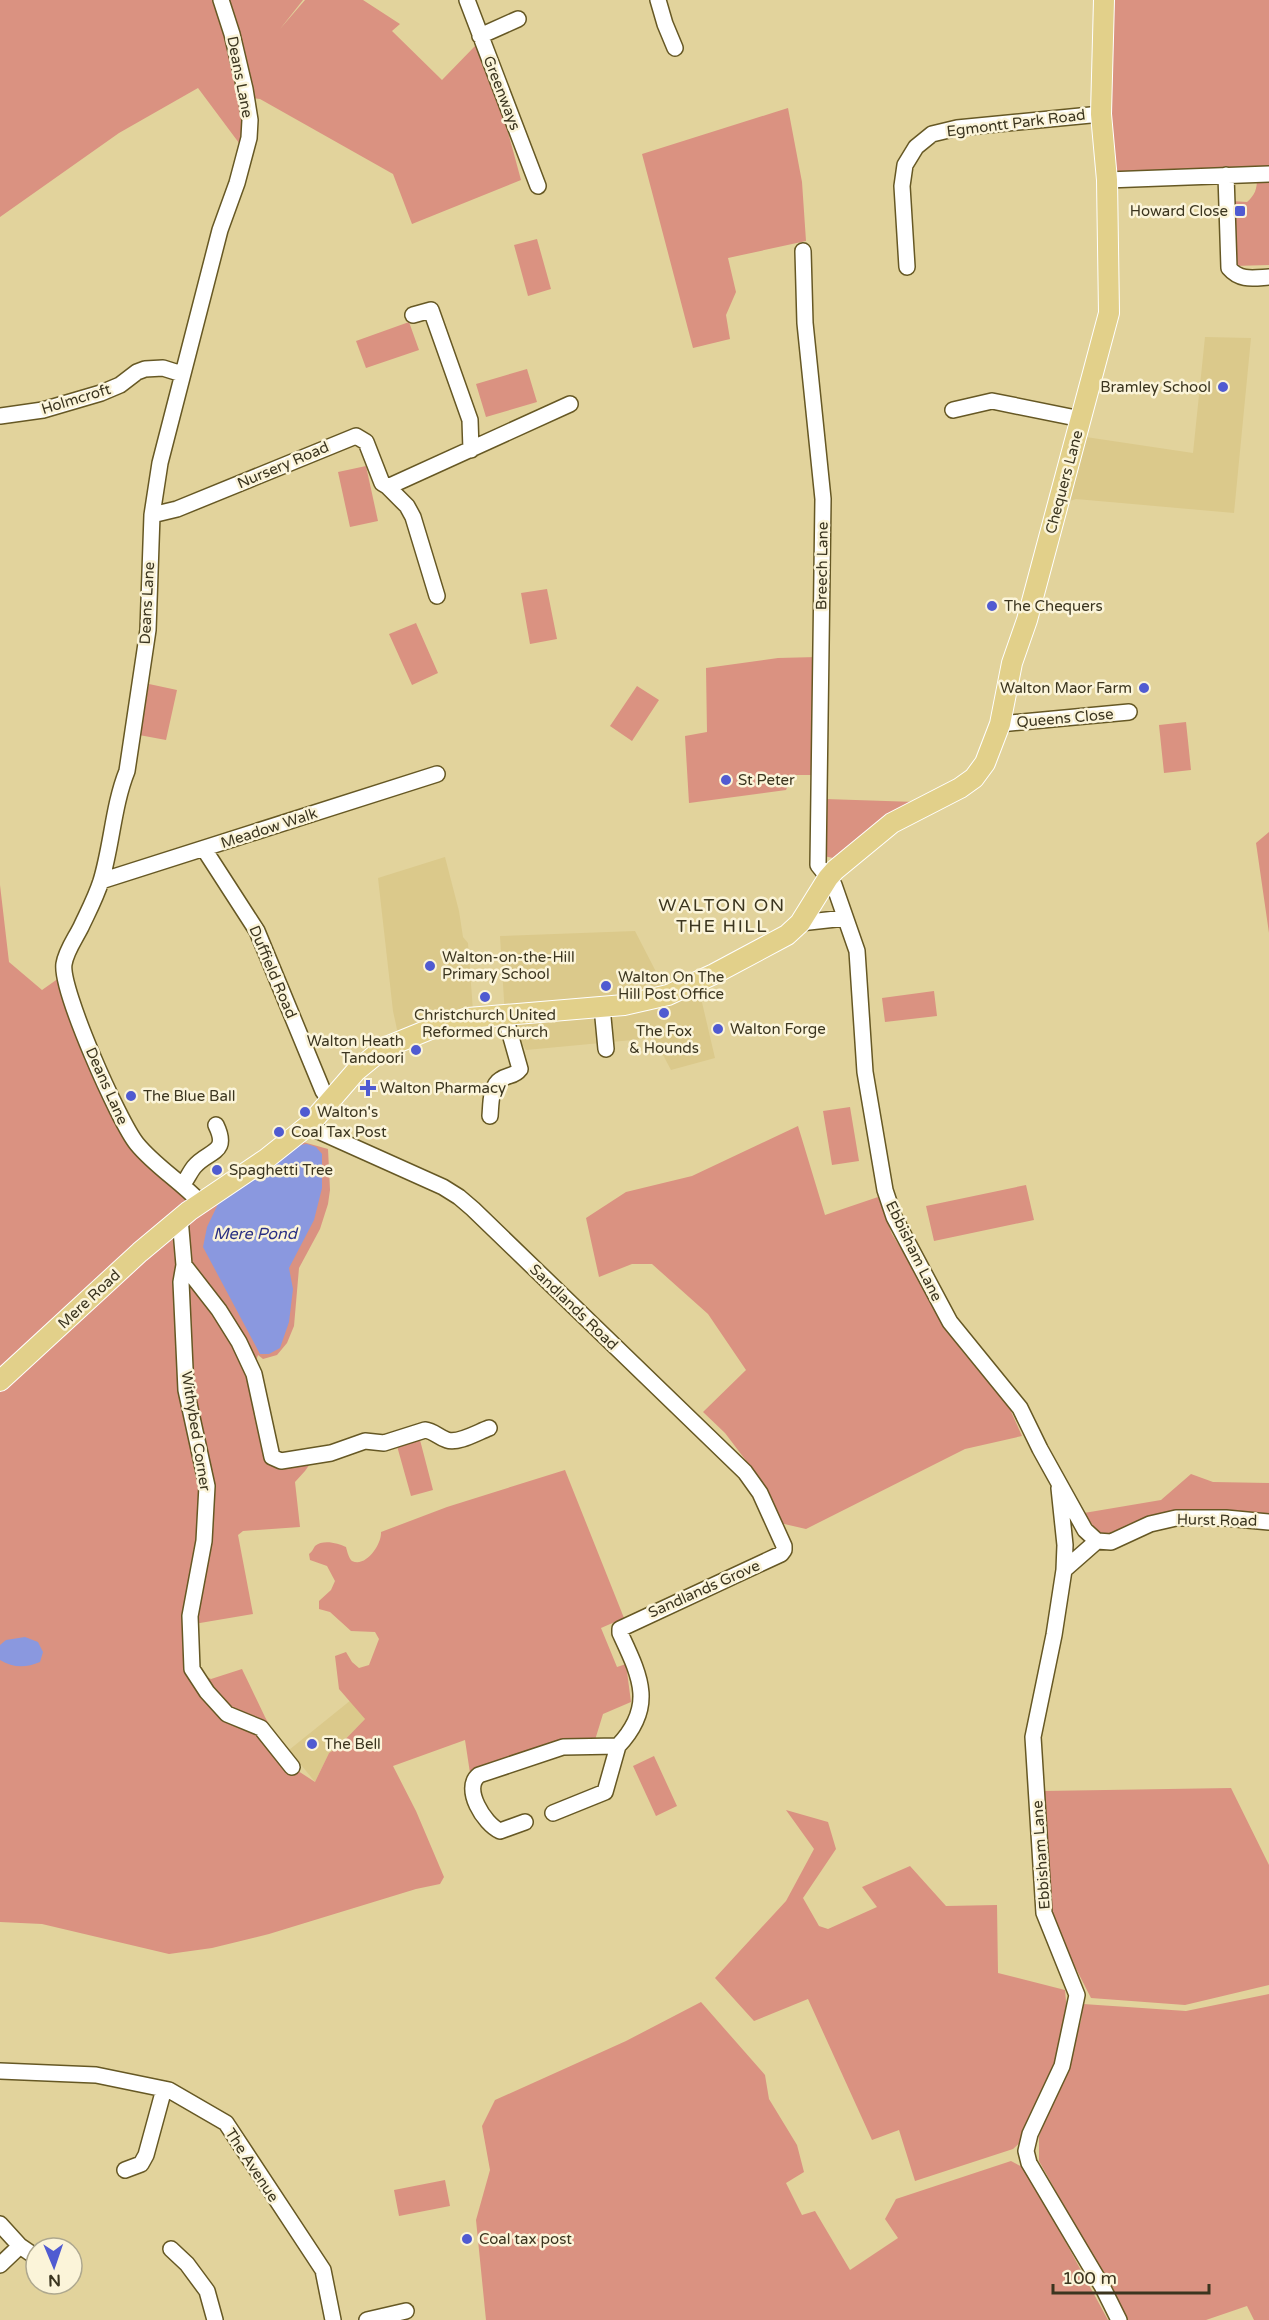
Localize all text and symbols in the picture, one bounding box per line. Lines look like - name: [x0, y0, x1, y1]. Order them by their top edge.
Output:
- street label: Deans Lane: [223, 35, 257, 119]
- street label: Greenways: [480, 53, 524, 133]
- street label: Egmontt Park Road: [946, 106, 1086, 140]
- place label: Howard Close: [1130, 202, 1228, 220]
- marker: Howard Close: [1233, 204, 1247, 218]
- place label: Bramley School: [1100, 378, 1211, 396]
- street label: Holmcroft: [39, 380, 113, 418]
- marker: Bramley School: [1216, 380, 1230, 394]
- street label: Chequers Lane: [1042, 428, 1086, 536]
- street label: Nursery Road: [234, 438, 332, 492]
- street label: Breech Lane: [812, 522, 832, 610]
- street label: Deans Lane: [136, 561, 158, 645]
- place label: The Chequers: [1004, 597, 1103, 615]
- marker: The Chequers: [985, 599, 999, 613]
- place label: Walton Maor Farm: [1000, 679, 1132, 697]
- marker: Walton Maor Farm: [1137, 681, 1151, 695]
- street label: Queens Close: [1016, 705, 1114, 731]
- place label: St Peter: [738, 771, 795, 789]
- marker: St Peter: [719, 773, 733, 787]
- street label: Meadow Walk: [218, 804, 320, 852]
- district label: WALTON ON THE HILL: [658, 894, 786, 937]
- street label: Duffield Road: [245, 923, 301, 1021]
- place label: Walton-on-the-Hill Primary School: [442, 948, 575, 983]
- marker: Walton-on-the-Hill Primary School: [423, 959, 437, 973]
- place label: Walton On The Hill Post Office: [618, 968, 724, 1003]
- marker: Walton On The Hill Post Office: [599, 979, 613, 993]
- marker: Christchurch United Reformed Church: [478, 990, 492, 1004]
- place label: Christchurch United Reformed Church: [414, 1006, 556, 1041]
- marker: The Fox & Hounds: [657, 1006, 671, 1020]
- place label: Walton Forge: [730, 1020, 826, 1038]
- place label: The Fox & Hounds: [629, 1022, 699, 1057]
- marker: Walton Forge: [711, 1022, 725, 1036]
- place label: Walton Heath Tandoori: [307, 1032, 404, 1067]
- marker: Walton Heath Tandoori: [409, 1043, 423, 1057]
- street label: Deans Lane: [82, 1044, 132, 1128]
- place label: Walton Pharmacy: [380, 1079, 506, 1097]
- marker: Walton Pharmacy: [361, 1081, 375, 1095]
- place label: The Blue Ball: [143, 1087, 235, 1105]
- marker: The Blue Ball: [124, 1089, 138, 1103]
- place label: Walton's: [317, 1103, 378, 1121]
- marker: Walton's: [298, 1105, 312, 1119]
- place label: Coal Tax Post: [291, 1123, 387, 1141]
- marker: Coal Tax Post: [272, 1125, 286, 1139]
- place label: Spaghetti Tree: [229, 1161, 333, 1179]
- marker: Spaghetti Tree: [210, 1163, 224, 1177]
- street label: Ebbisham Lane: [882, 1198, 946, 1304]
- water label: Mere Pond: [213, 1224, 299, 1244]
- street label: Sandlands Road: [526, 1260, 622, 1354]
- street label: Mere Road: [54, 1266, 124, 1332]
- street label: Withybed Corner: [178, 1370, 214, 1493]
- street label: Hurst Road: [1177, 1510, 1257, 1530]
- street label: Sandlands Grove: [645, 1556, 763, 1622]
- place label: The Bell: [324, 1735, 381, 1753]
- marker: The Bell: [305, 1737, 319, 1751]
- street label: Ebbisham Lane: [1028, 1800, 1054, 1910]
- street label: The Avenue: [222, 2125, 282, 2205]
- place label: Coal tax post: [479, 2230, 572, 2248]
- marker: Coal tax post: [460, 2232, 474, 2246]
- north arrow: [24, 2236, 84, 2296]
- scale bar: [1053, 2257, 1209, 2295]
- text: 100 m: [1062, 2267, 1117, 2289]
- text: N: [48, 2270, 61, 2290]

